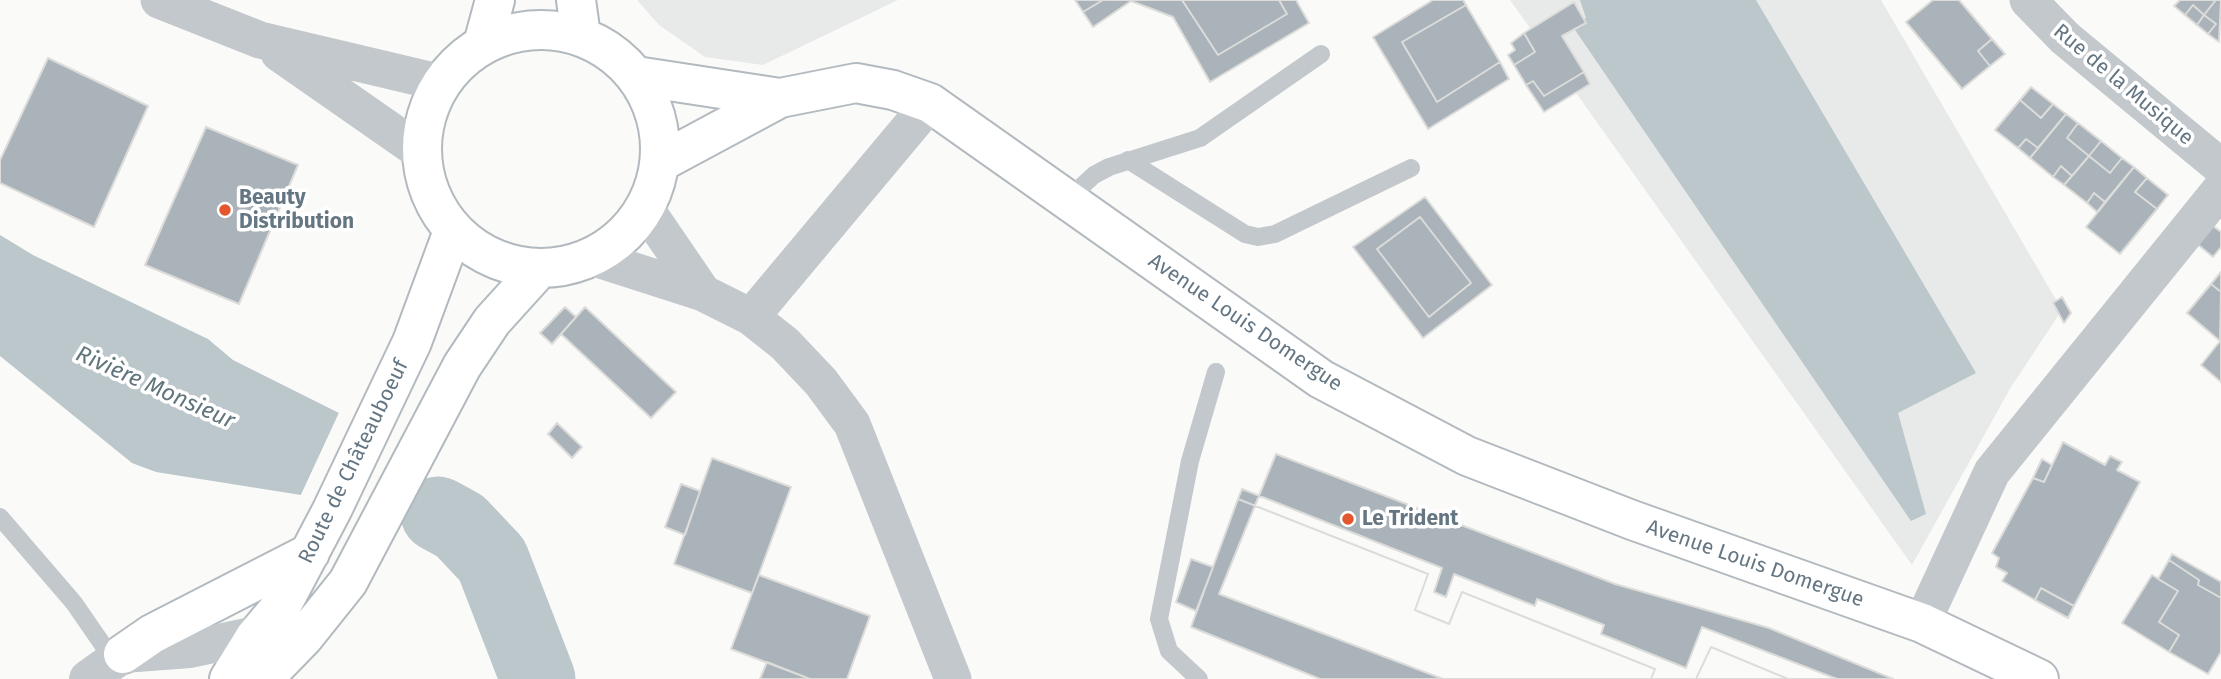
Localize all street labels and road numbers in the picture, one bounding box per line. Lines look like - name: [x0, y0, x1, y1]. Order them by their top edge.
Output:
- street label: Rue de la Musique: [2048, 19, 2198, 151]
- street label: Avenue Louis Domergue: [1143, 249, 1347, 397]
- street label: Route de Châteauboeuf: [294, 356, 414, 568]
- street label: Avenue Louis Domergue: [1643, 515, 1867, 613]

